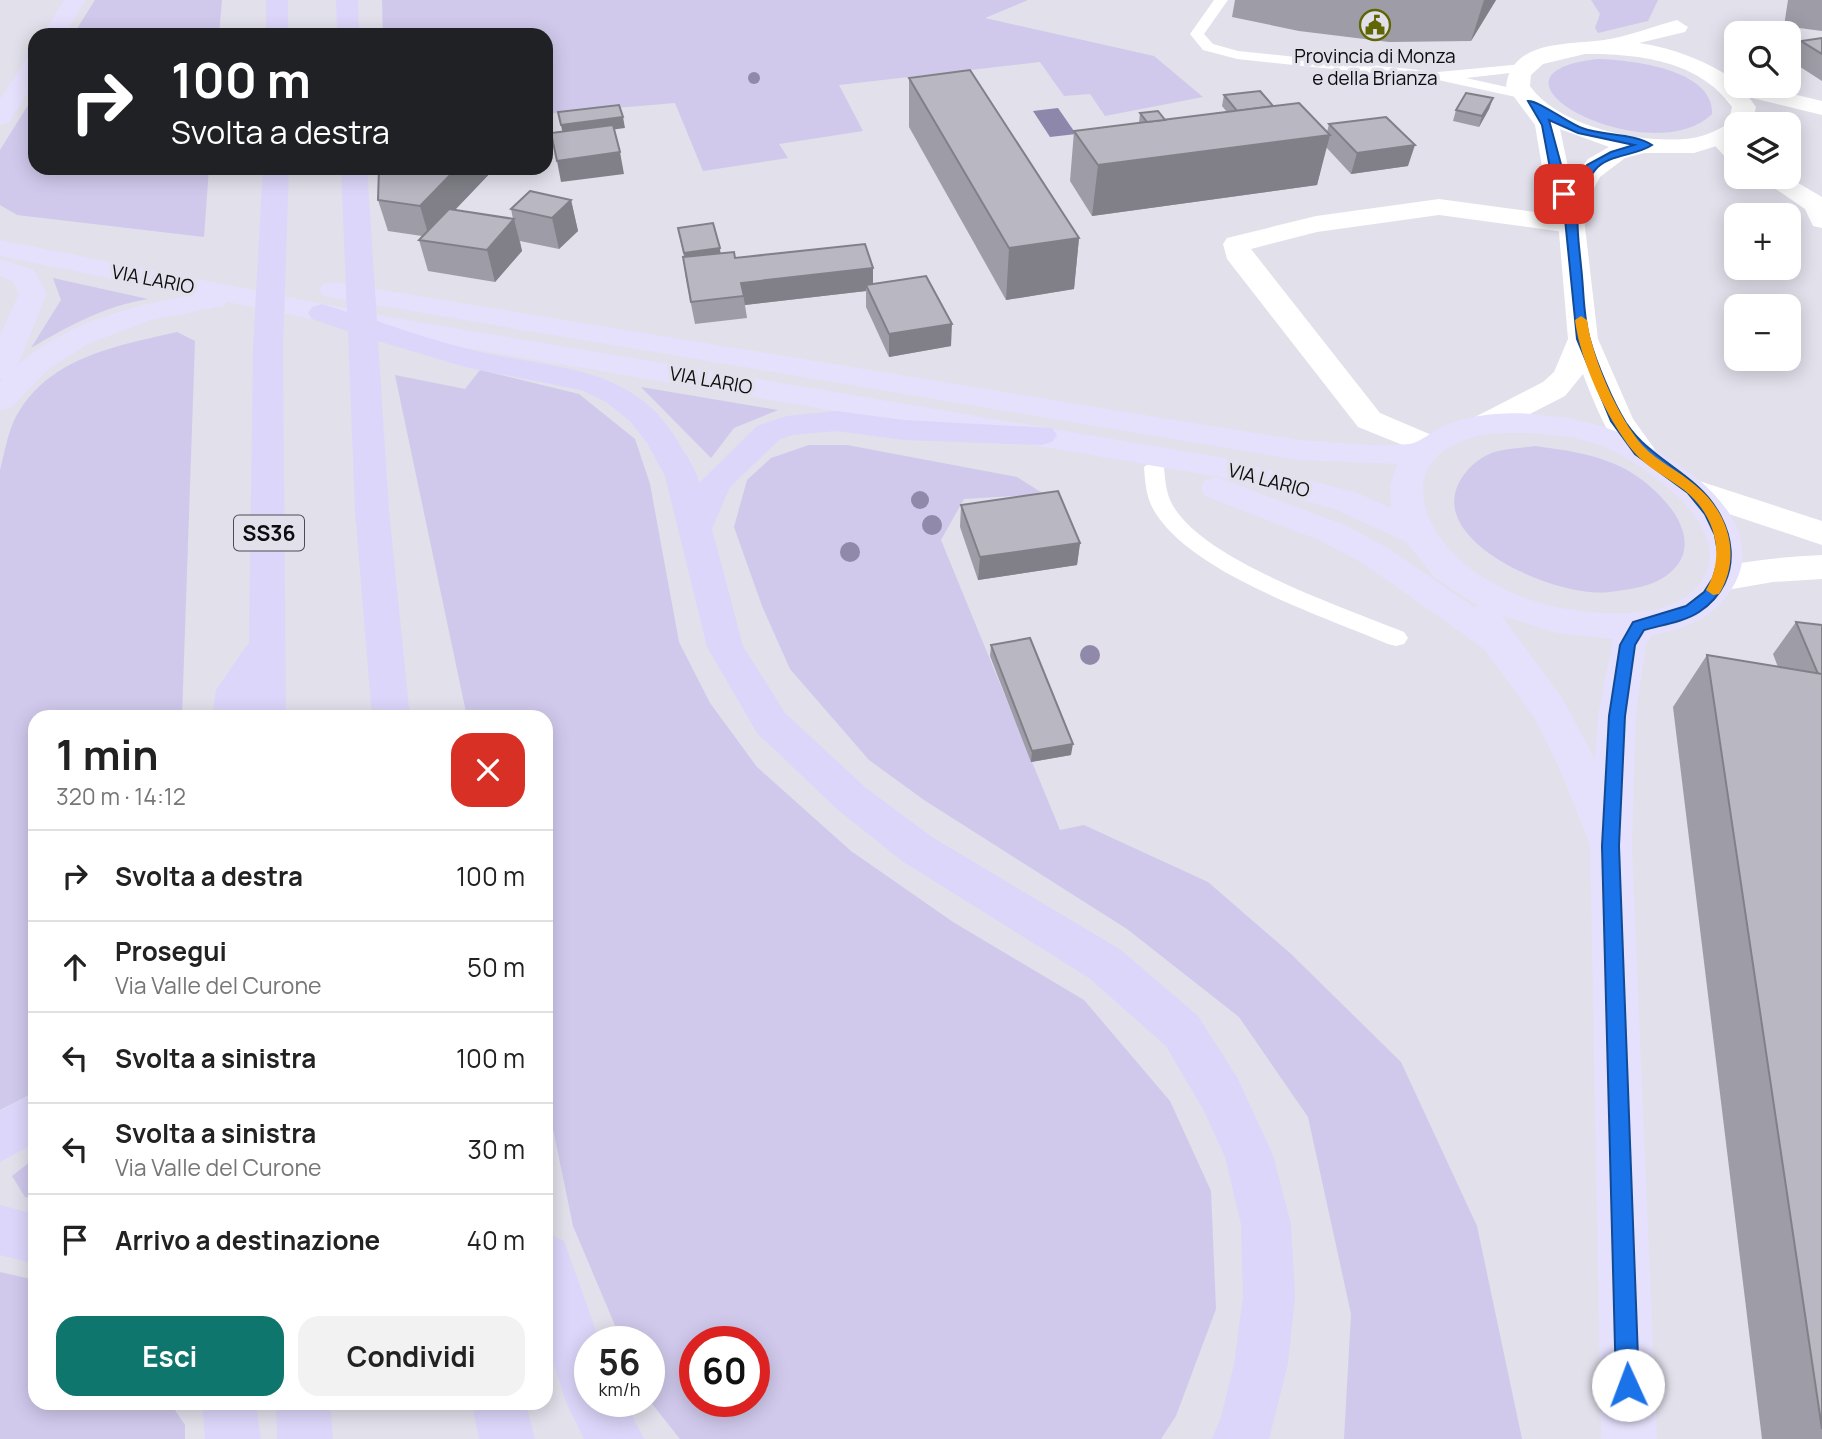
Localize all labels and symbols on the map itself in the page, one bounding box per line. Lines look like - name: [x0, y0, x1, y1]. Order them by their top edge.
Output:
- public building icon: Provincia di Monza e della Brianza: [1358, 8, 1392, 42]
- place label: Provincia di Monza e della Brianza: [1294, 43, 1456, 91]
- pin: [1534, 164, 1594, 224]
- street label: VIA LARIO: [109, 258, 197, 300]
- street label: VIA LARIO: [668, 360, 755, 400]
- street label: VIA LARIO: [1225, 457, 1313, 503]
- road number: SS36: [234, 516, 304, 550]
- speed limit sign: 60: [679, 1326, 770, 1417]
- position arrow: [1591, 1348, 1665, 1422]

